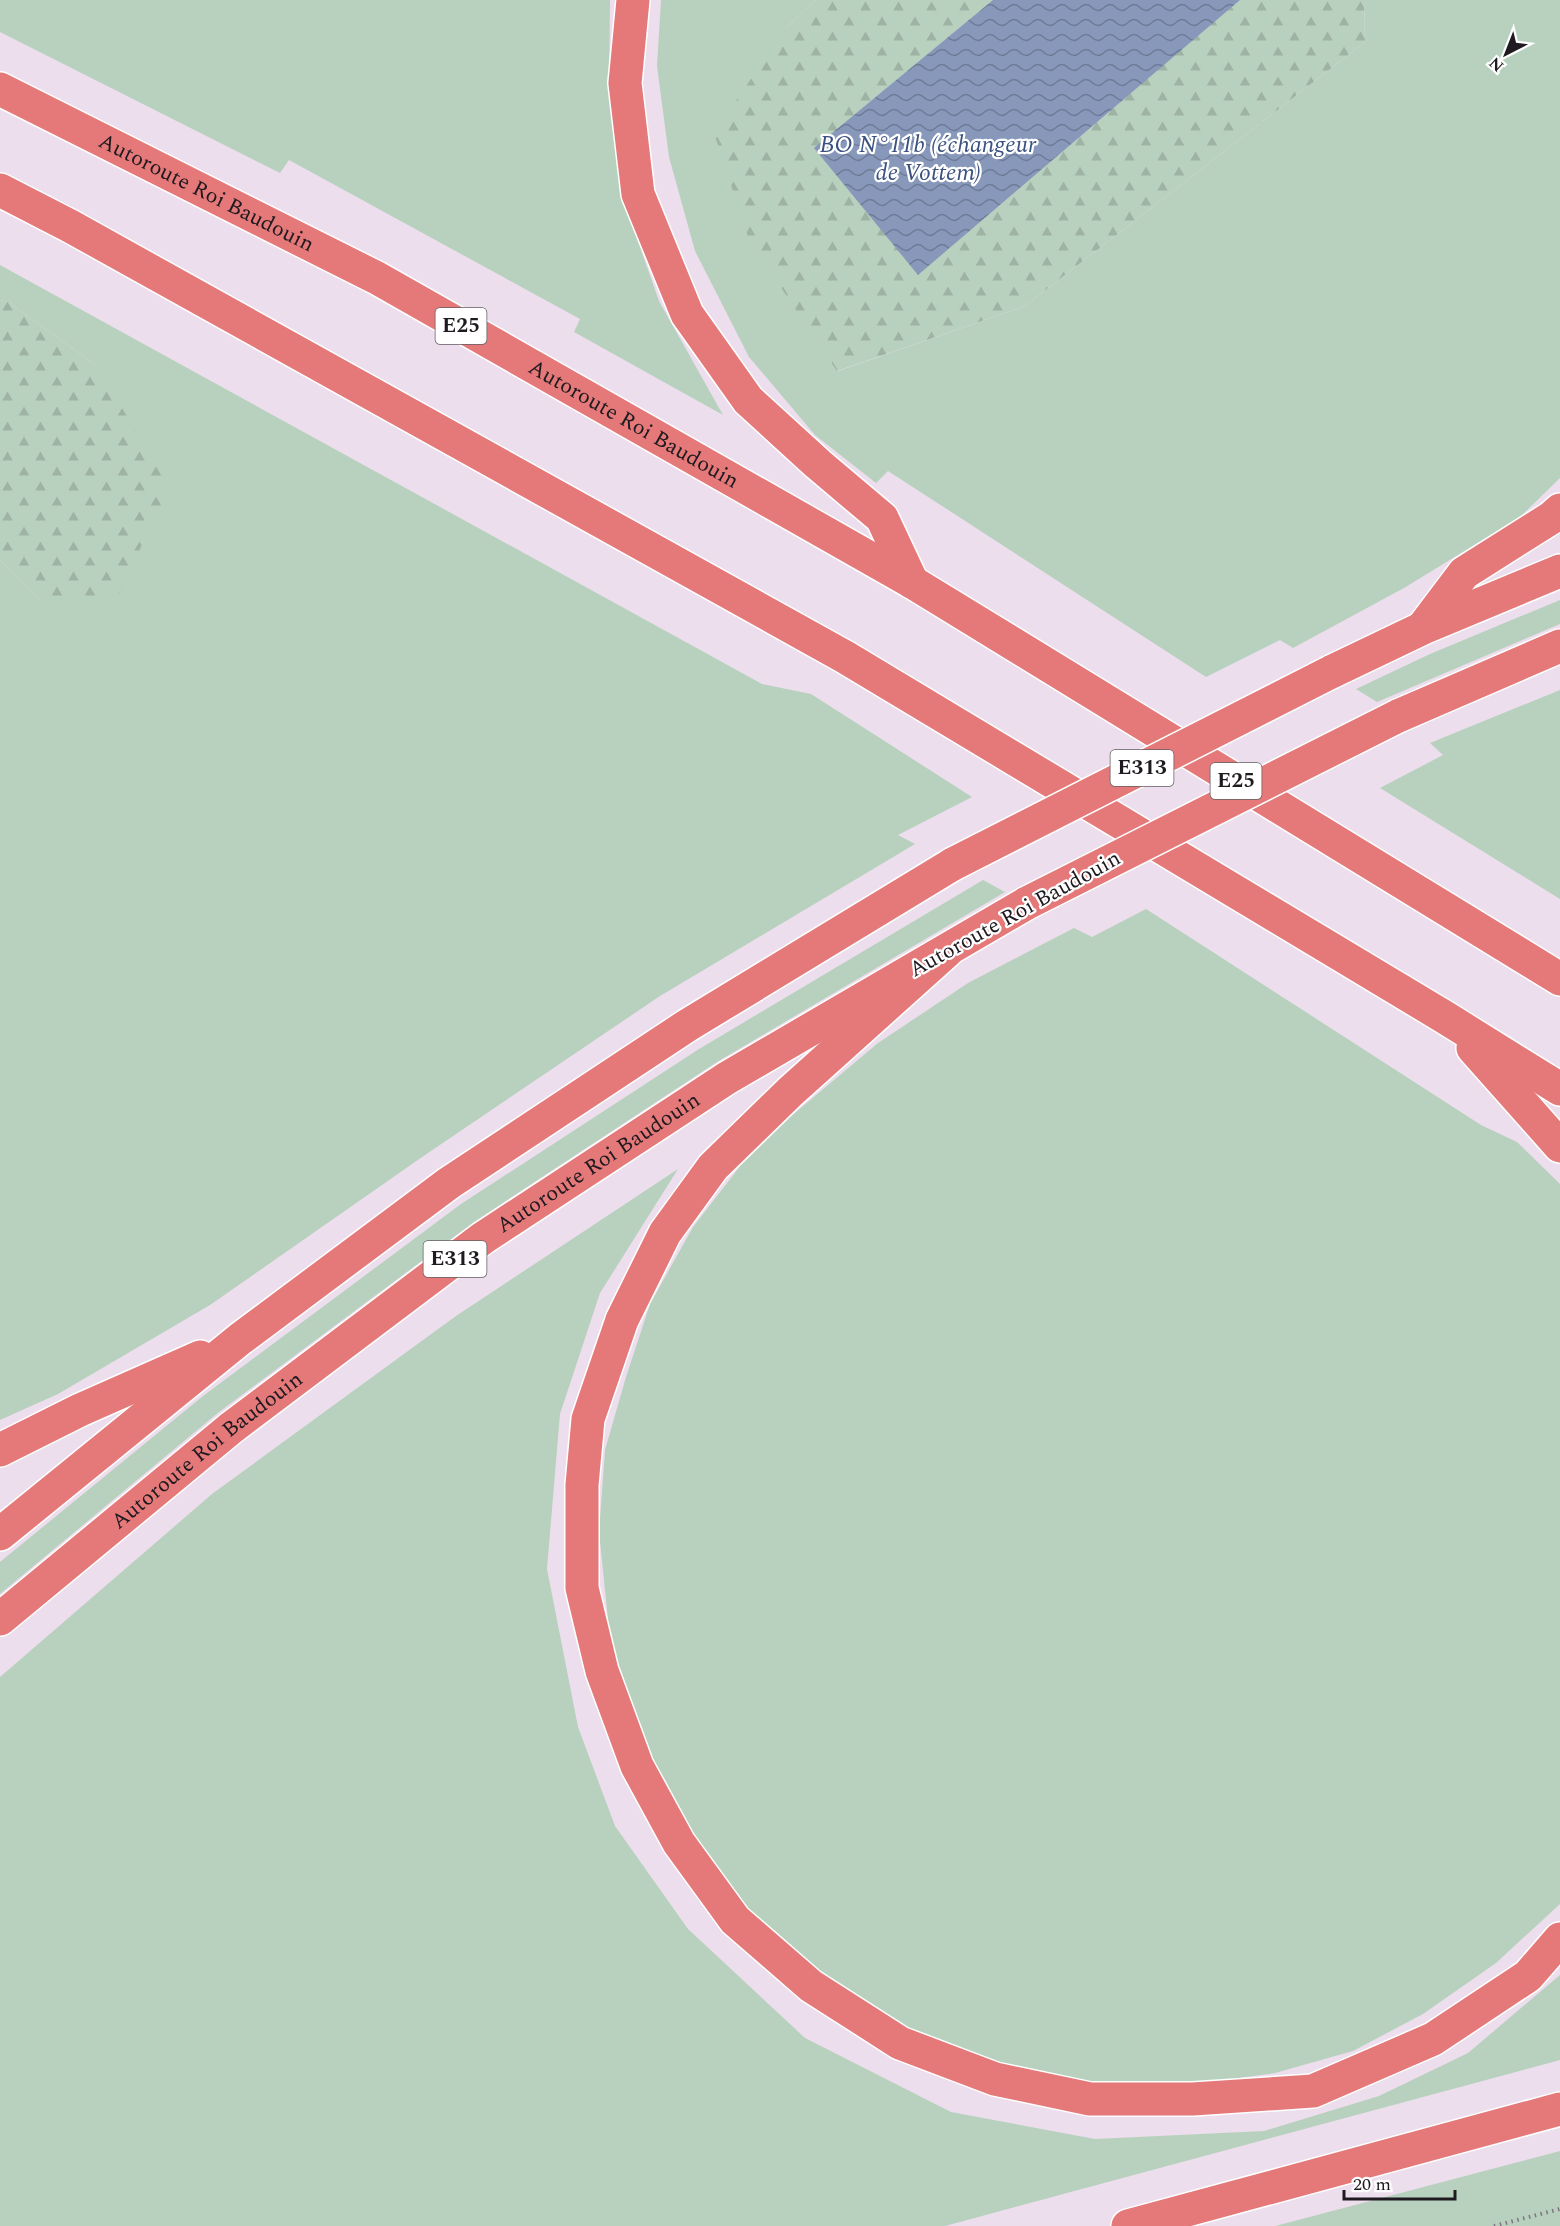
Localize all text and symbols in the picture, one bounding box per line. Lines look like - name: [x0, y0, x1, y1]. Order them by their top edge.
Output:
- north arrow: [1476, 24, 1536, 84]
- text: N: [1484, 51, 1510, 78]
- street label: Autoroute Roi Baudouin: [93, 125, 320, 261]
- water label: BO N°11b (échangeur de Vottem): [820, 127, 1037, 191]
- road number: E25: [436, 308, 486, 344]
- street label: Autoroute Roi Baudouin: [522, 351, 745, 497]
- road number: E313: [1110, 750, 1174, 786]
- road number: E25: [1210, 763, 1262, 799]
- street label: Autoroute Roi Baudouin: [903, 842, 1127, 986]
- street label: Autoroute Roi Baudouin: [490, 1084, 707, 1241]
- road number: E313: [424, 1241, 486, 1277]
- street label: Autoroute Roi Baudouin: [104, 1363, 310, 1537]
- scale bar: [1344, 2163, 1455, 2201]
- text: 20 m: [1353, 2171, 1391, 2198]

